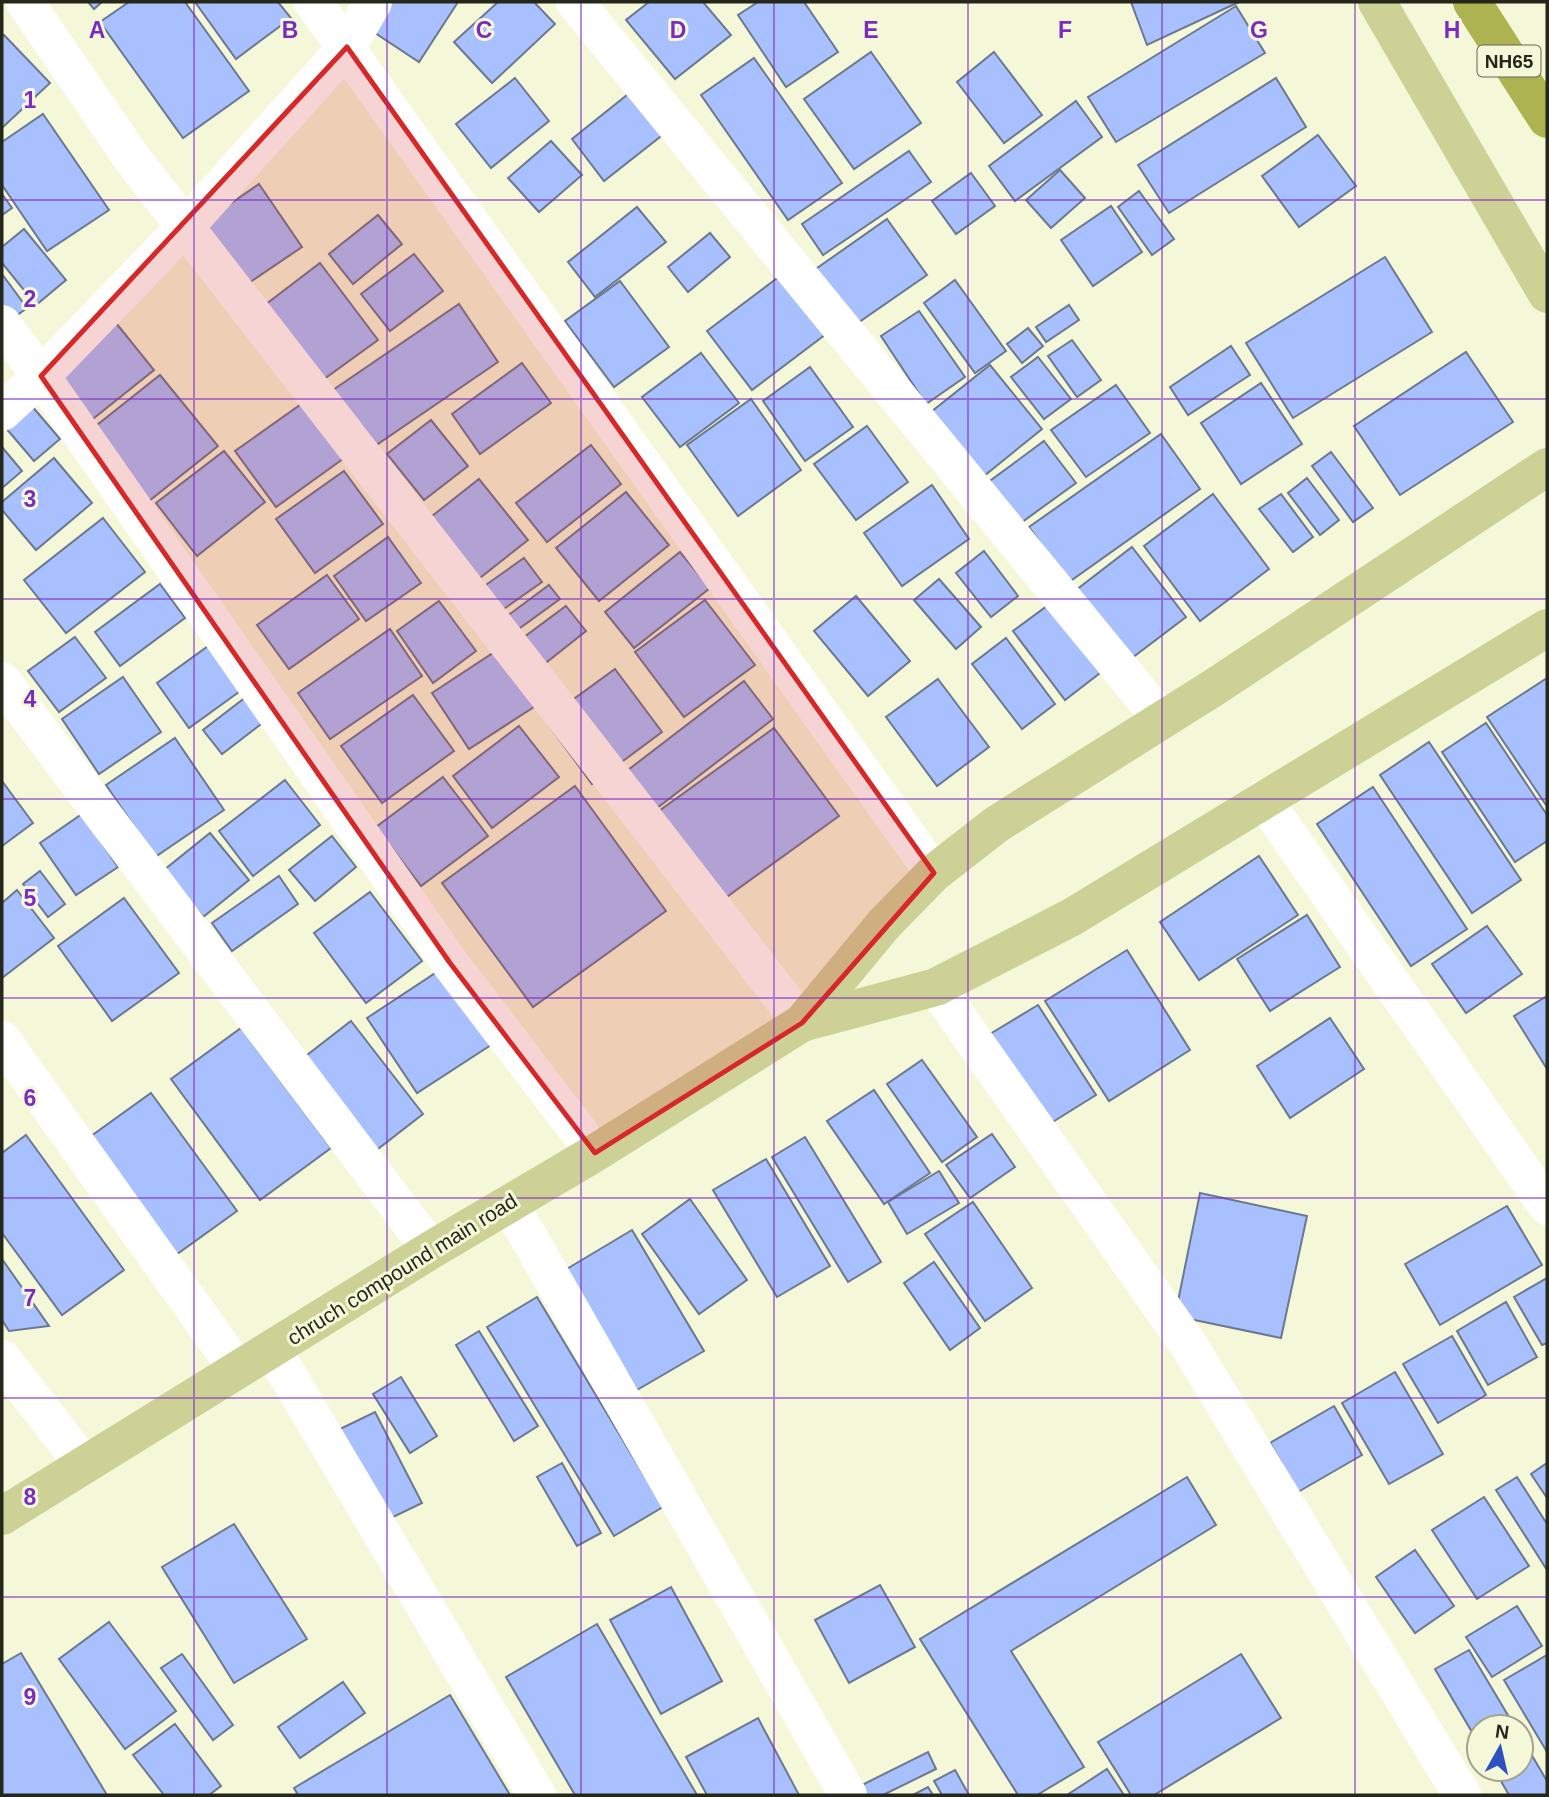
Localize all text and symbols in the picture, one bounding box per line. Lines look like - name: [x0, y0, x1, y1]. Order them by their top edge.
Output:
- text: A: [89, 17, 105, 43]
- text: B: [282, 17, 298, 43]
- text: C: [476, 17, 492, 43]
- text: D: [670, 17, 686, 43]
- text: E: [863, 17, 879, 43]
- text: F: [1058, 17, 1072, 43]
- text: G: [1250, 17, 1268, 43]
- text: H: [1444, 17, 1460, 43]
- road number: NH65: [1478, 45, 1540, 76]
- text: 1: [24, 87, 37, 113]
- text: 2: [24, 286, 36, 312]
- text: 3: [24, 486, 36, 512]
- text: 4: [24, 686, 37, 712]
- text: 5: [24, 885, 37, 911]
- text: 6: [24, 1085, 36, 1111]
- street label: chruch compound main road: [283, 1189, 521, 1349]
- text: 7: [24, 1285, 36, 1311]
- text: 8: [24, 1484, 37, 1510]
- text: 9: [24, 1684, 36, 1710]
- north arrow: [1465, 1713, 1535, 1783]
- text: N: [1494, 1720, 1511, 1743]

